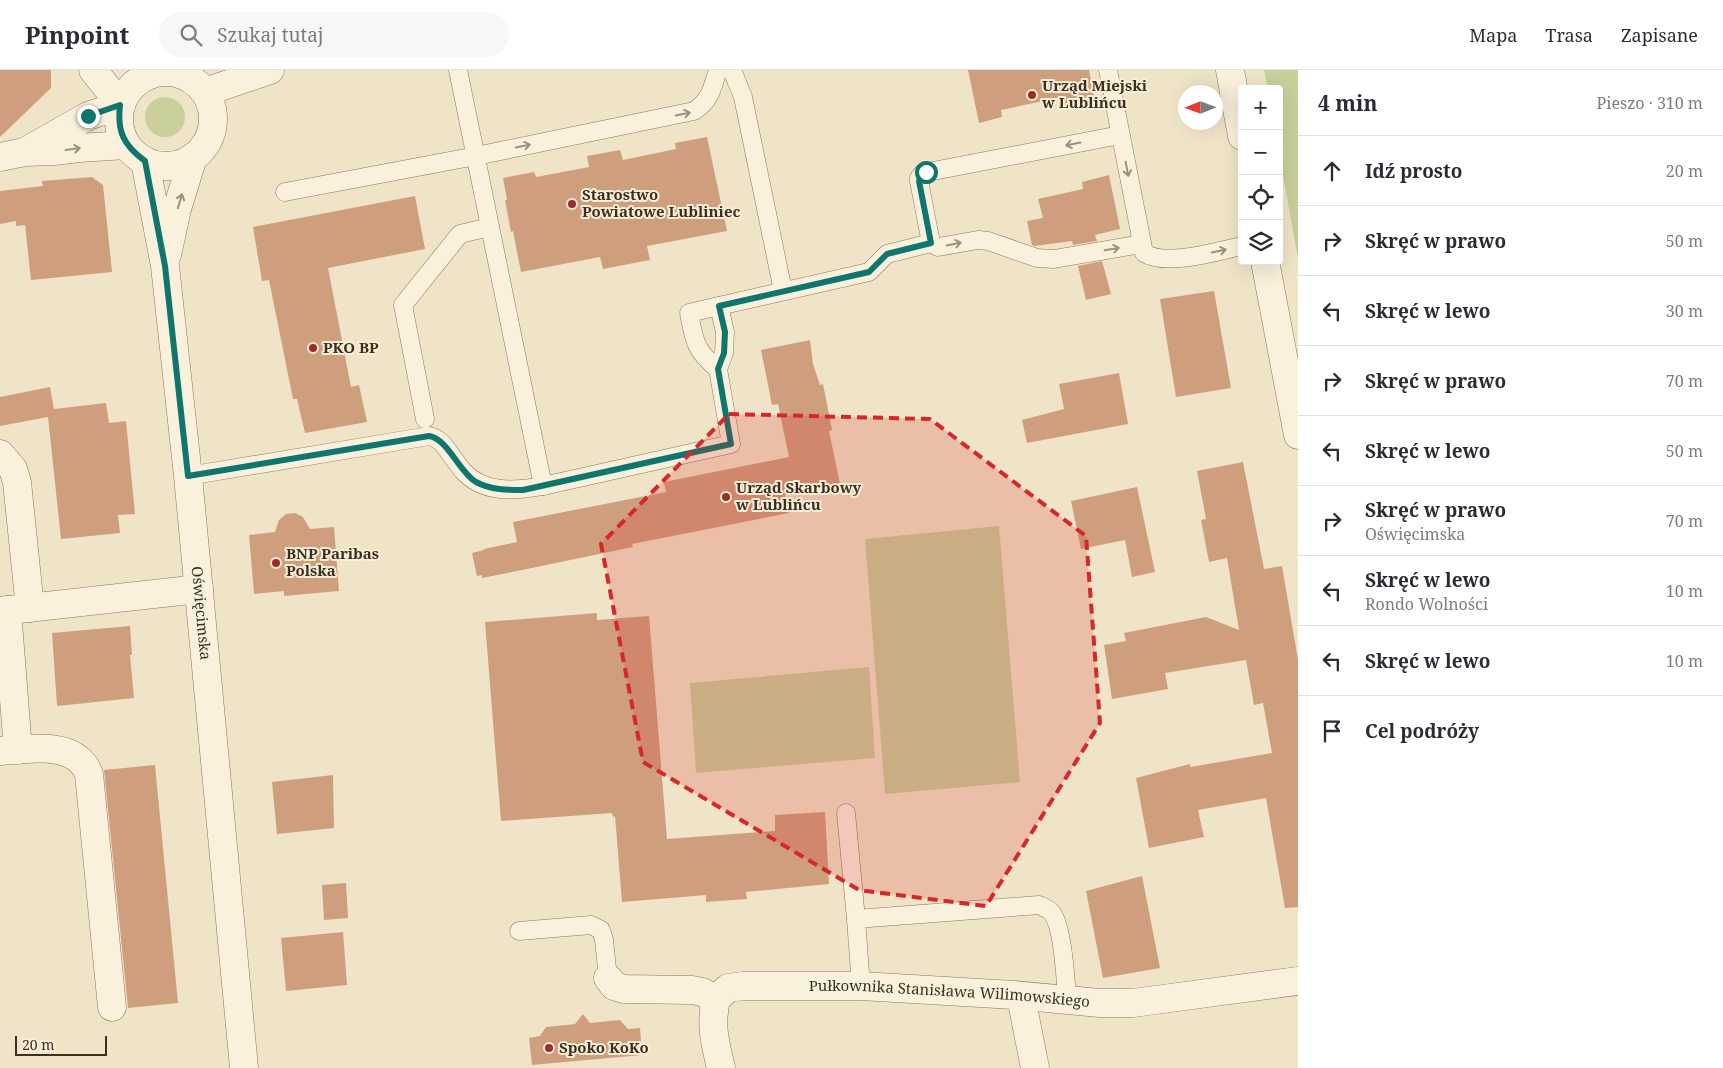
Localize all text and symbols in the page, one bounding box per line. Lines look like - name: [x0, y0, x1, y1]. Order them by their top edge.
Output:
- search box: [159, 12, 509, 57]
- text: Pinpoint: [25, 18, 129, 51]
- icon: search: [177, 21, 205, 49]
- text: Szukaj tutaj: [217, 22, 324, 48]
- text: Mapa: [1469, 23, 1517, 47]
- text: Trasa: [1545, 23, 1593, 47]
- text: Zapisane: [1621, 23, 1698, 47]
- place label: Urząd Miejski w Lublińcu: [1041, 75, 1148, 112]
- north arrow: [1178, 85, 1223, 130]
- map controls: [1238, 85, 1283, 265]
- button: +: [1238, 85, 1283, 130]
- marker: Urząd Miejski w Lublińcu: [1026, 89, 1038, 101]
- text: 4 min: [1318, 89, 1377, 117]
- text: Pieszo · 310 m: [1597, 92, 1703, 114]
- route end: [77, 105, 100, 128]
- one-way arrow: [674, 109, 690, 118]
- button: −: [1238, 130, 1283, 175]
- one-way arrow: [1065, 140, 1081, 149]
- one-way arrow: [515, 141, 531, 150]
- one-way arrow: [65, 143, 81, 153]
- icon: ahead: [1318, 157, 1346, 185]
- text: Idź prosto: [1365, 158, 1462, 184]
- text: 20 m: [1666, 160, 1703, 182]
- route start: [915, 161, 938, 184]
- one-way arrow: [1123, 161, 1132, 177]
- button: locate: [1238, 175, 1283, 220]
- place label: Starostwo Powiatowe Lubliniec: [582, 184, 740, 221]
- one-way arrow: [175, 194, 185, 210]
- marker: Starostwo Powiatowe Lubliniec: [566, 198, 578, 210]
- button: layers: [1238, 220, 1283, 265]
- icon: right: [1318, 227, 1346, 255]
- text: Skręć w prawo: [1365, 228, 1506, 254]
- text: 50 m: [1666, 230, 1703, 252]
- one-way arrow: [946, 239, 962, 249]
- one-way arrow: [1104, 244, 1120, 254]
- one-way arrow: [1210, 245, 1226, 255]
- icon: left: [1318, 297, 1346, 325]
- text: Skręć w lewo: [1365, 298, 1491, 324]
- text: 30 m: [1666, 300, 1703, 322]
- place label: PKO BP: [323, 337, 379, 357]
- marker: PKO BP: [307, 342, 319, 354]
- icon: right: [1318, 367, 1346, 395]
- text: Skręć w prawo: [1365, 368, 1506, 394]
- text: 70 m: [1666, 370, 1703, 392]
- icon: left: [1318, 437, 1346, 465]
- text: Skręć w lewo: [1365, 438, 1491, 464]
- text: 50 m: [1666, 440, 1703, 462]
- place label: Urząd Skarbowy w Lublińcu: [735, 477, 861, 514]
- marker: Urząd Skarbowy w Lublińcu: [720, 491, 732, 503]
- text: Skręć w prawo: [1365, 497, 1506, 523]
- icon: right: [1318, 507, 1346, 535]
- text: 70 m: [1666, 510, 1703, 532]
- text: Oświęcimska: [1365, 523, 1465, 545]
- place label: BNP Paribas Polska: [286, 543, 379, 580]
- marker: BNP Paribas Polska: [270, 557, 282, 569]
- street label: Oświęcimska: [188, 565, 216, 661]
- text: Skręć w lewo: [1365, 567, 1491, 593]
- icon: left: [1318, 577, 1346, 605]
- text: 10 m: [1666, 580, 1703, 602]
- text: Rondo Wolności: [1365, 593, 1488, 615]
- icon: left: [1318, 647, 1346, 675]
- text: Skręć w lewo: [1365, 648, 1491, 674]
- text: 10 m: [1666, 650, 1703, 672]
- icon: arrive: [1318, 717, 1346, 745]
- text: Cel podróży: [1365, 718, 1479, 744]
- street label: Pułkownika Stanisława Wilimowskiego: [809, 975, 1091, 1011]
- scale bar: [15, 1033, 108, 1056]
- text: 20 m: [22, 1035, 55, 1054]
- place label: Spoko KoKo: [559, 1037, 649, 1057]
- marker: Spoko KoKo: [543, 1042, 555, 1054]

